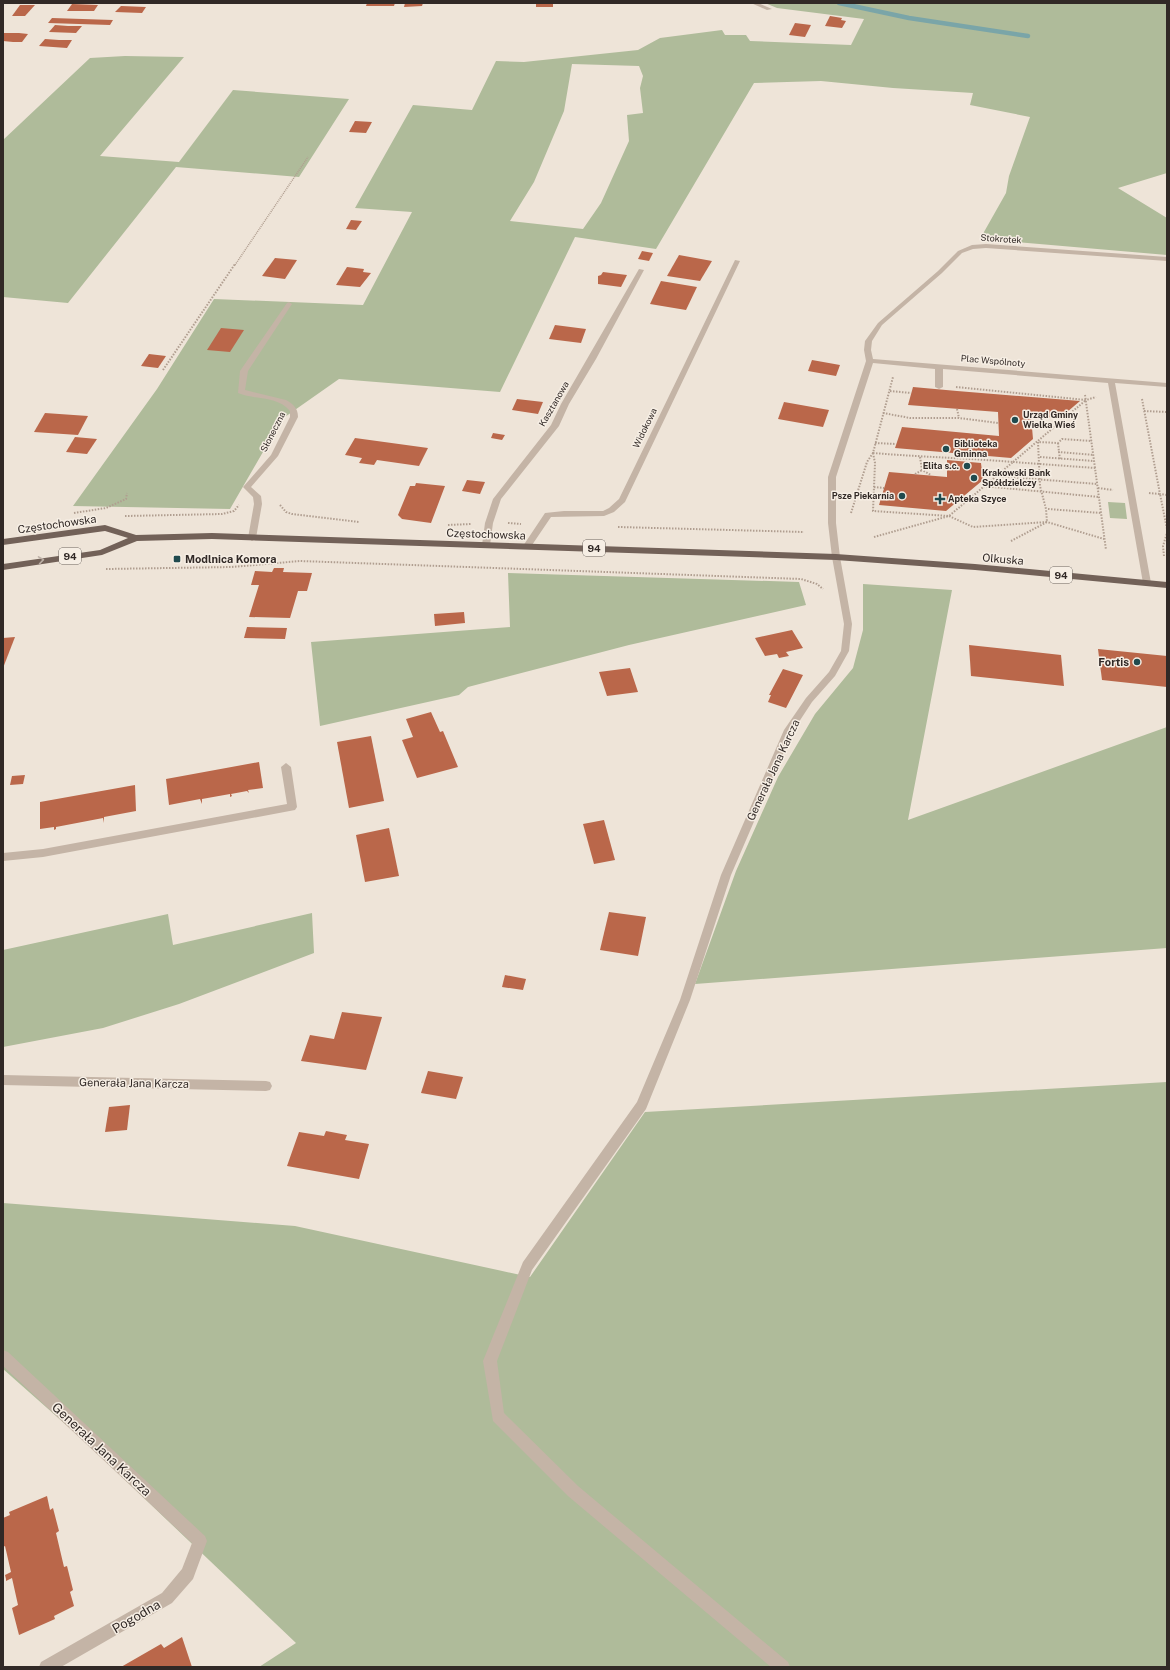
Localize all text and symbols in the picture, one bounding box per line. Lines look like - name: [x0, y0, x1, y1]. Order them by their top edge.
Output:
- street label: Stokrotek: [980, 232, 1022, 245]
- street label: Plac Wspólnoty: [960, 352, 1026, 369]
- street label: Kasztanowa: [536, 379, 571, 428]
- street label: Widokowa: [630, 406, 659, 450]
- place label: Urząd Gminy Wielka Wieś: [1023, 409, 1078, 430]
- street label: Słoneczna: [258, 410, 287, 454]
- marker: Urząd Gminy Wielka Wieś: [1010, 415, 1020, 425]
- place label: Biblioteka Gminna: [954, 438, 997, 459]
- marker: Biblioteka Gminna: [941, 444, 951, 454]
- place label: Elita s.c.: [923, 460, 959, 471]
- marker: Elita s.c.: [962, 461, 972, 471]
- place label: Krakowski Bank Spółdzielczy: [982, 467, 1051, 488]
- marker: Krakowski Bank Spółdzielczy: [969, 473, 979, 483]
- place label: Psze Piekarnia: [832, 490, 894, 501]
- marker: Psze Piekarnia: [897, 491, 907, 501]
- place label: Apteka Szyce: [948, 493, 1007, 504]
- marker: Apteka Szyce: [935, 494, 945, 504]
- street label: Częstochowska: [17, 513, 97, 535]
- street label: Częstochowska: [446, 527, 526, 541]
- road number: 94: [583, 540, 605, 556]
- road number: 94: [59, 548, 81, 564]
- street label: Olkuska: [982, 551, 1024, 567]
- place label: Modlnica Komora: [185, 553, 276, 565]
- marker: Modlnica Komora: [172, 554, 182, 564]
- one-way arrow: [38, 556, 44, 565]
- road number: 94: [1050, 567, 1072, 583]
- place label: Fortis: [1098, 656, 1129, 668]
- marker: Fortis: [1132, 657, 1142, 667]
- street label: Generała Jana Karcza: [744, 718, 802, 822]
- street label: Generała Jana Karcza: [79, 1076, 189, 1090]
- street label: Generała Jana Karcza: [49, 1400, 154, 1499]
- street label: Pogodna: [109, 1597, 163, 1636]

